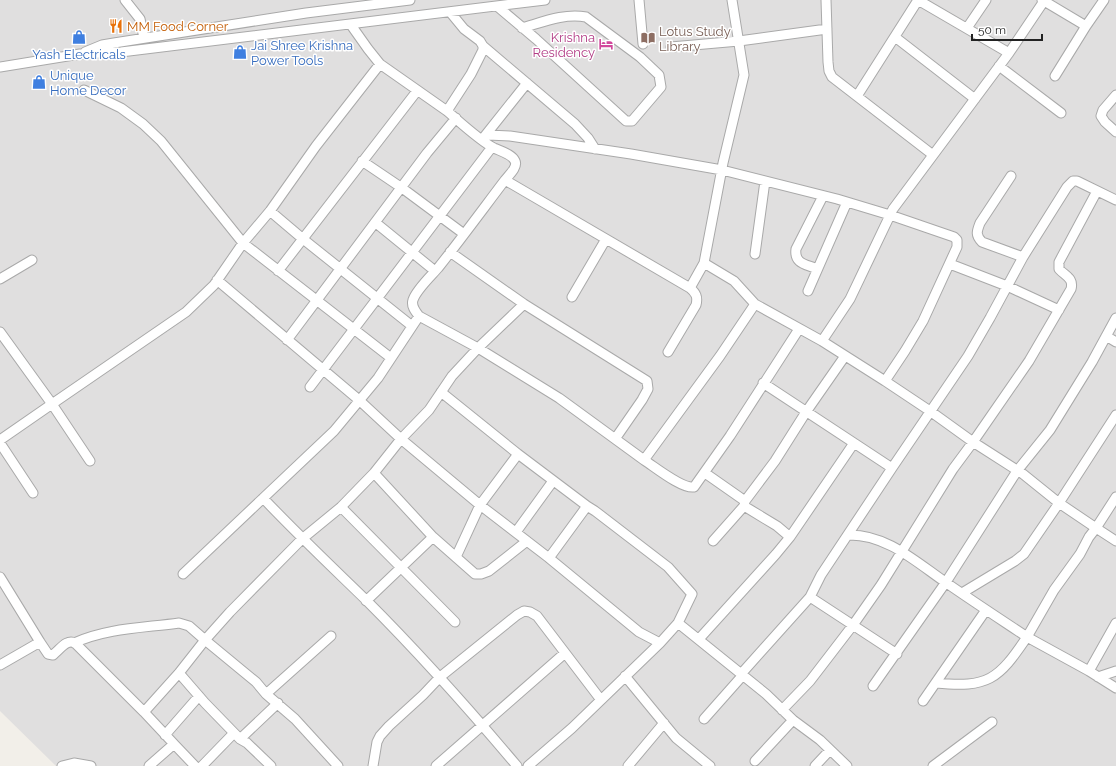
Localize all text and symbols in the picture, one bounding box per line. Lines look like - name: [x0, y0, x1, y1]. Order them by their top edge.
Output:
- scale bar: [972, 16, 1042, 42]
- restaurant icon: MM Food Corner: [108, 18, 124, 34]
- place label: MM Food Corner: [127, 19, 229, 34]
- text: 50 m: [978, 23, 1006, 37]
- place label: Lotus Study Library: [659, 24, 731, 54]
- shop icon: Yash Electricals: [71, 29, 87, 45]
- place label: Krishna Residency: [533, 30, 595, 60]
- library icon: Lotus Study Library: [640, 30, 656, 46]
- hotel icon: Krishna Residency: [598, 36, 614, 52]
- place label: Jai Shree Krishna Power Tools: [251, 38, 353, 68]
- shop icon: Jai Shree Krishna Power Tools: [232, 44, 248, 60]
- place label: Yash Electricals: [32, 47, 126, 62]
- place label: Unique Home Decor: [50, 68, 127, 98]
- shop icon: Unique Home Decor: [31, 74, 47, 90]

